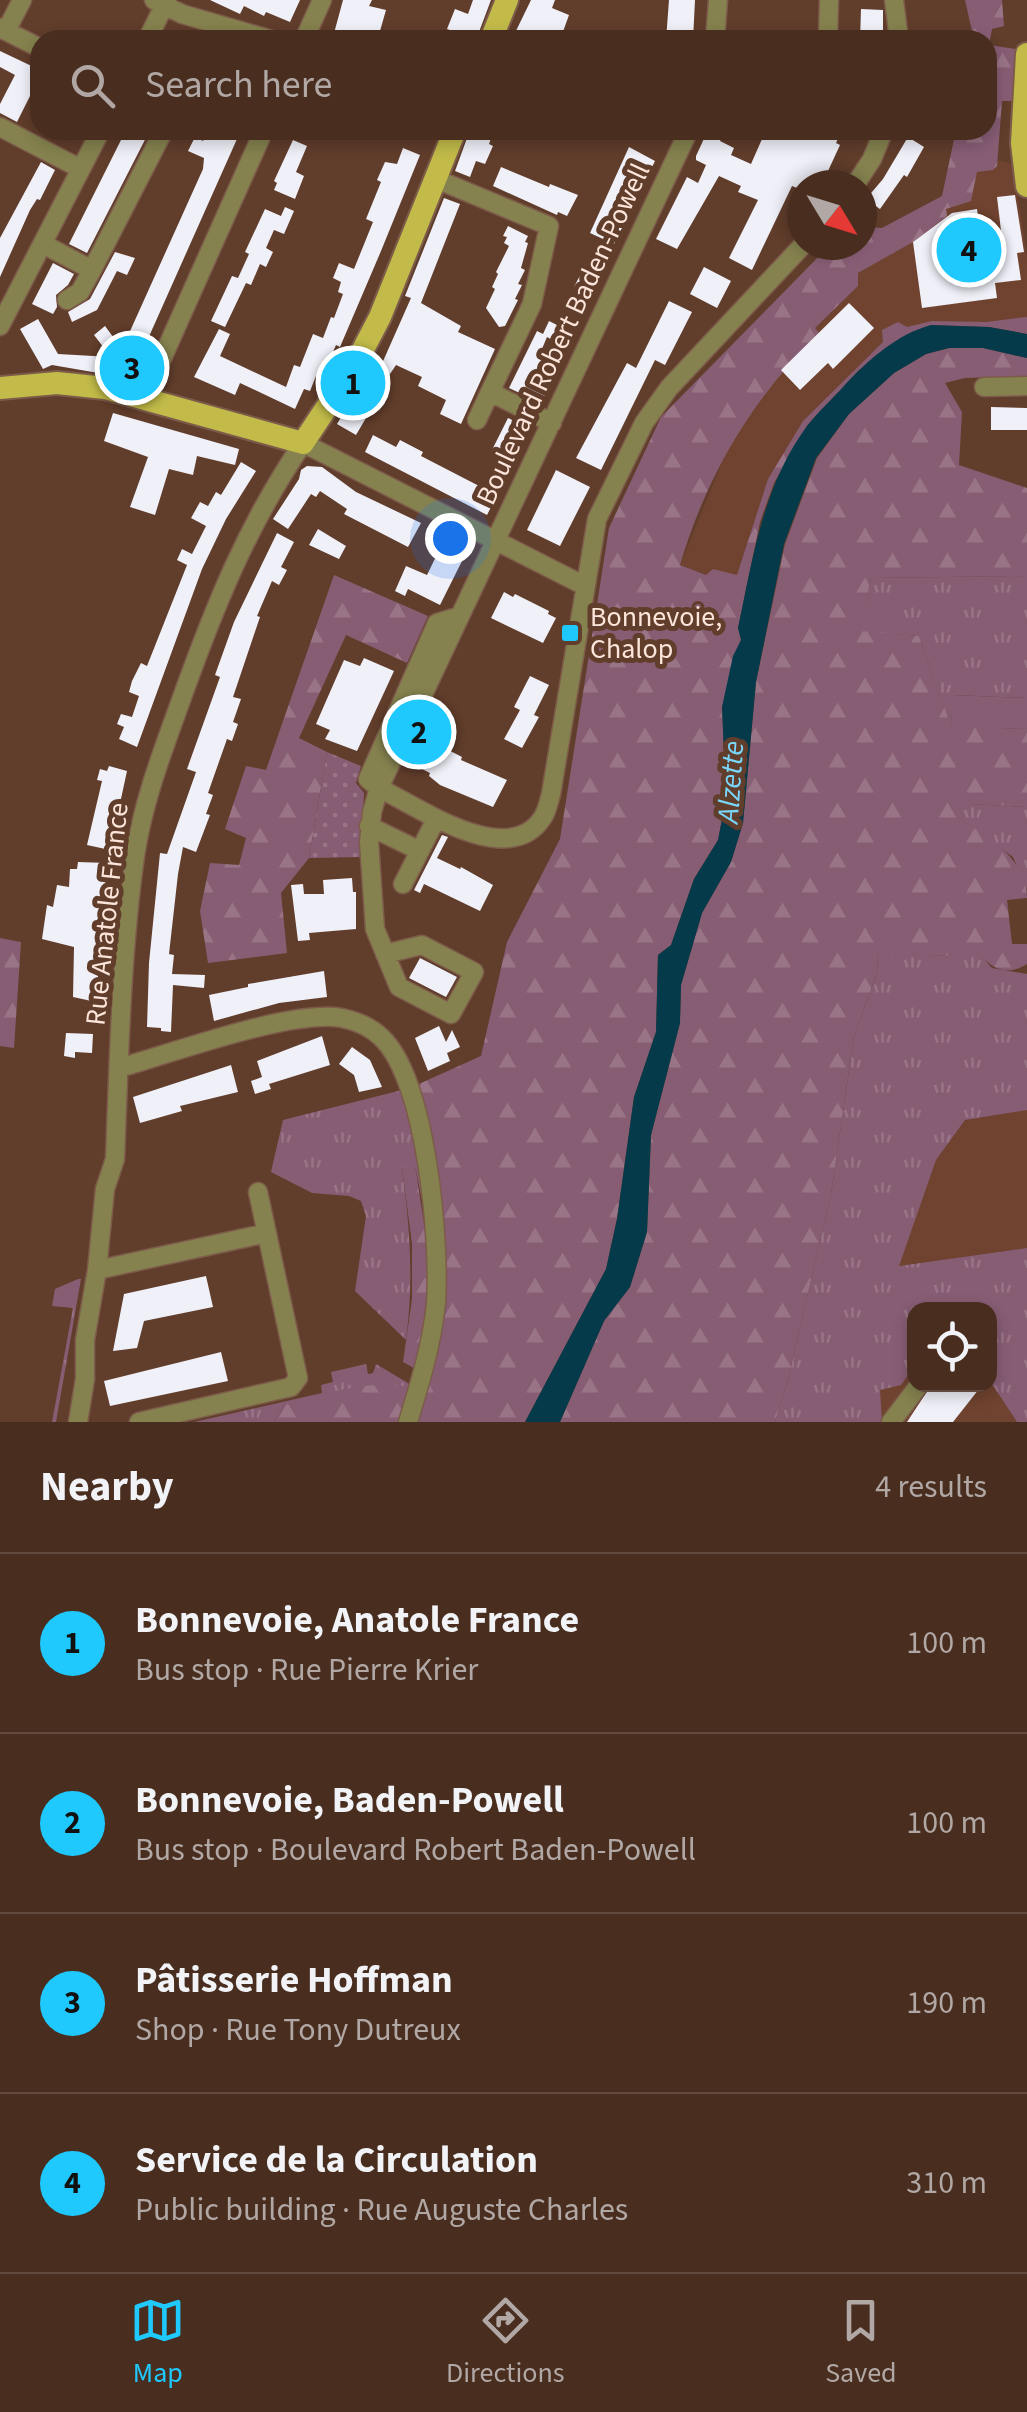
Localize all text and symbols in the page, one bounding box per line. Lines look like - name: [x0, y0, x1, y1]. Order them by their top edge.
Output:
- search box: [30, 30, 997, 140]
- icon: search: [65, 58, 120, 113]
- text: Search here: [145, 58, 332, 112]
- street label: Boulevard Robert Baden-Powell: [466, 157, 660, 511]
- north arrow: [787, 170, 877, 260]
- pin: 4: [936, 212, 1002, 288]
- pin: 3: [100, 330, 164, 406]
- pin: 1: [320, 346, 386, 420]
- your location: [425, 513, 476, 564]
- place label: Bonnevoie, Chalop: [590, 597, 722, 669]
- marker: Bonnevoie, Chalop: [559, 622, 581, 644]
- pin: 2: [386, 694, 452, 770]
- water label: Alzette: [707, 740, 755, 826]
- street label: Rue Anatole France: [75, 801, 139, 1027]
- map controls: [907, 1302, 997, 1392]
- button: locate: [907, 1302, 997, 1392]
- text: Nearby: [40, 1457, 174, 1517]
- text: 4 results: [875, 1464, 987, 1510]
- text: Bonnevoie, Anatole France: [135, 1593, 579, 1647]
- text: 1: [64, 1620, 81, 1666]
- text: 100 m: [906, 1620, 987, 1666]
- text: Bus stop · Rue Pierre Krier: [135, 1647, 478, 1693]
- text: Bonnevoie, Baden-Powell: [135, 1773, 564, 1827]
- text: 2: [64, 1800, 81, 1846]
- text: 100 m: [906, 1800, 987, 1846]
- text: Bus stop · Boulevard Robert Baden-Powell: [135, 1827, 696, 1873]
- text: Pâtisserie Hoffman: [135, 1953, 453, 2007]
- text: 3: [64, 1980, 81, 2026]
- text: 190 m: [906, 1980, 987, 2026]
- text: Shop · Rue Tony Dutreux: [135, 2007, 461, 2053]
- text: Service de la Circulation: [135, 2133, 538, 2187]
- text: 4: [64, 2160, 81, 2206]
- text: 310 m: [906, 2160, 987, 2206]
- text: Public building · Rue Auguste Charles: [135, 2187, 628, 2233]
- tab: Map: [130, 2293, 185, 2393]
- tab: Directions: [446, 2293, 565, 2393]
- tab: Saved: [825, 2293, 897, 2393]

